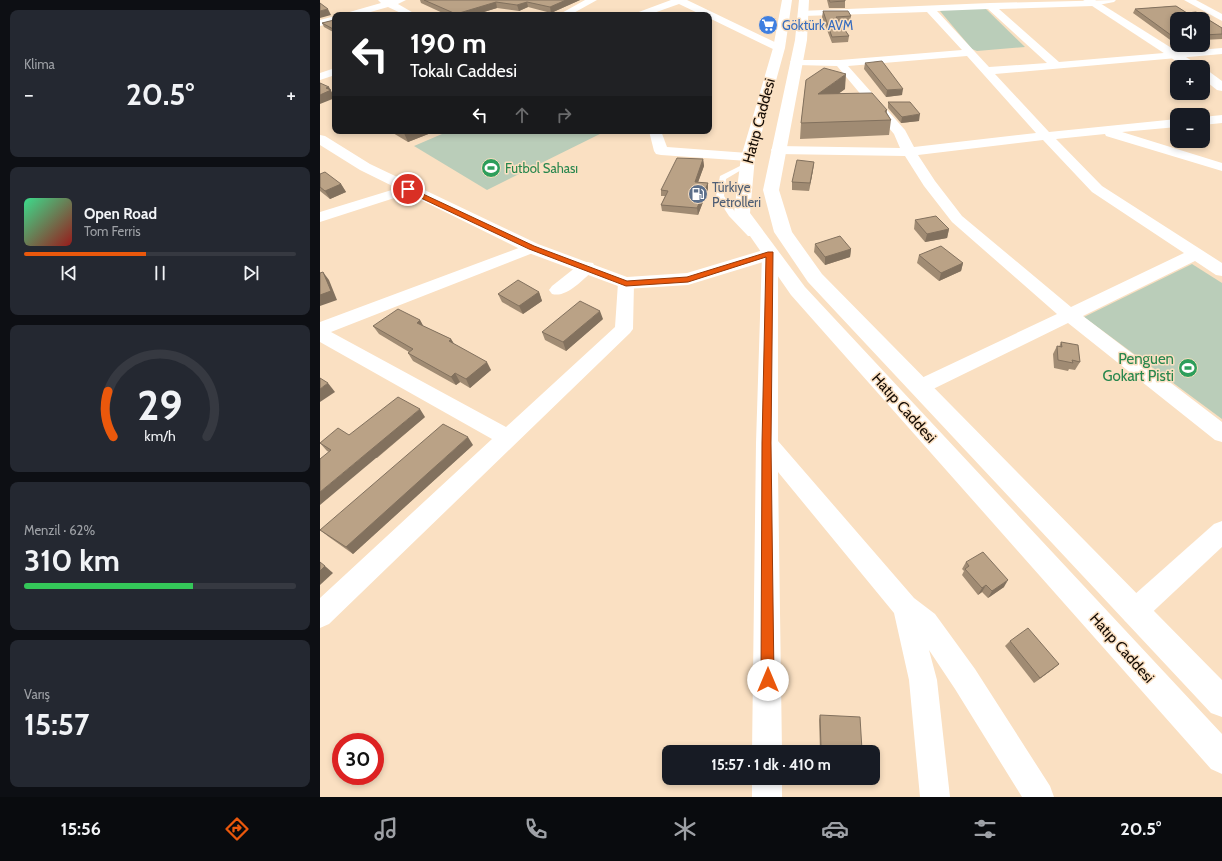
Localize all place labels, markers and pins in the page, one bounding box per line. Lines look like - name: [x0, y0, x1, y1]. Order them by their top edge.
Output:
- supermarket icon: Göktürk AVM: [757, 14, 779, 36]
- place label: Göktürk AVM: [782, 17, 853, 33]
- sports icon: Futbol Sahası: [480, 157, 502, 179]
- place label: Futbol Sahası: [505, 160, 578, 176]
- pin: [391, 172, 425, 206]
- place label: Türkiye Petrolleri: [712, 179, 761, 210]
- fuel station icon: Türkiye Petrolleri: [687, 183, 709, 205]
- place label: Penguen Gokart Pisti: [1103, 350, 1174, 385]
- sports icon: Penguen Gokart Pisti: [1177, 357, 1199, 379]

